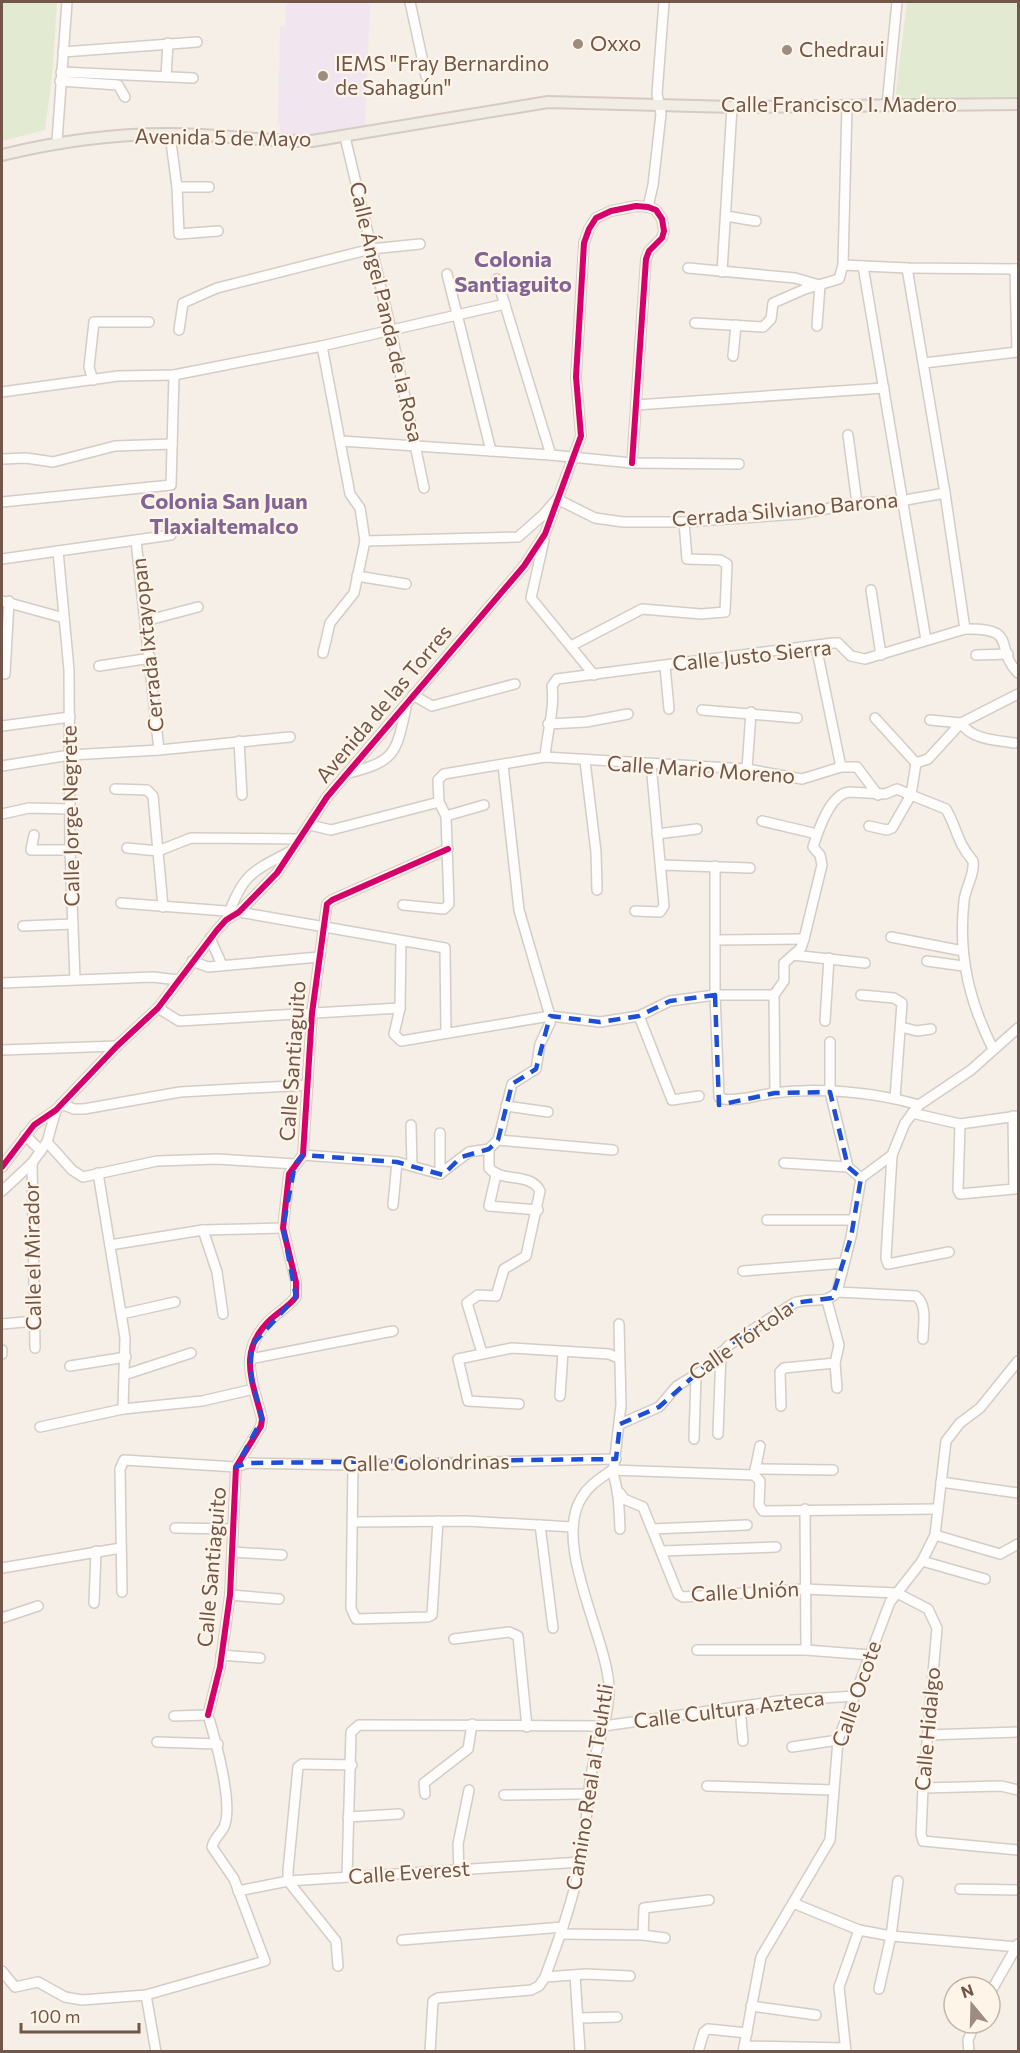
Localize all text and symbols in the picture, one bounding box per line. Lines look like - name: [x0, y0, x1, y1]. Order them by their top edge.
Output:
- place label: Oxxo: [590, 30, 641, 55]
- place label: Chedraui: [799, 36, 885, 61]
- marker: Oxxo: [571, 37, 585, 51]
- marker: Chedraui: [780, 43, 794, 57]
- place label: IEMS "Fray Bernardino de Sahagún": [335, 50, 549, 99]
- marker: IEMS "Fray Bernardino de Sahagún": [316, 69, 330, 83]
- street label: Calle Francisco I. Madero: [721, 91, 957, 116]
- street label: Avenida 5 de Mayo: [134, 122, 312, 151]
- street label: Calle Ángel Panda de la Rosa: [345, 179, 430, 444]
- district label: Colonia Santiaguito: [454, 245, 572, 297]
- street label: Cerrada Silviano Barona: [671, 486, 899, 531]
- district label: Colonia San Juan Tlaxialtemalco: [140, 487, 308, 539]
- street label: Cerrada Ixtayopan: [125, 557, 168, 733]
- street label: Avenida de las Torres: [310, 619, 456, 787]
- street label: Calle Justo Sierra: [671, 634, 833, 675]
- street label: Calle Jorge Negrete: [55, 725, 84, 907]
- street label: Calle Mario Moreno: [606, 749, 796, 788]
- street label: Calle Santiaguito: [273, 980, 310, 1142]
- street label: Calle el Mirador: [18, 1181, 45, 1331]
- street label: Calle Tórtola: [683, 1295, 797, 1385]
- street label: Calle Golondrinas: [342, 1448, 510, 1475]
- street label: Calle Santiaguito: [191, 1486, 230, 1648]
- street label: Calle Unión: [690, 1575, 800, 1606]
- street label: Calle Ocote: [826, 1637, 885, 1750]
- street label: Calle Hidalgo: [909, 1666, 944, 1792]
- street label: Camino Real al Teuhtli: [560, 1682, 617, 1892]
- street label: Calle Cultura Azteca: [632, 1684, 826, 1733]
- street label: Calle Everest: [347, 1855, 471, 1888]
- north arrow: [942, 1975, 1002, 2035]
- text: N: [958, 1979, 976, 2001]
- scale bar: [21, 1996, 140, 2034]
- text: 100 m: [30, 2005, 80, 2027]

